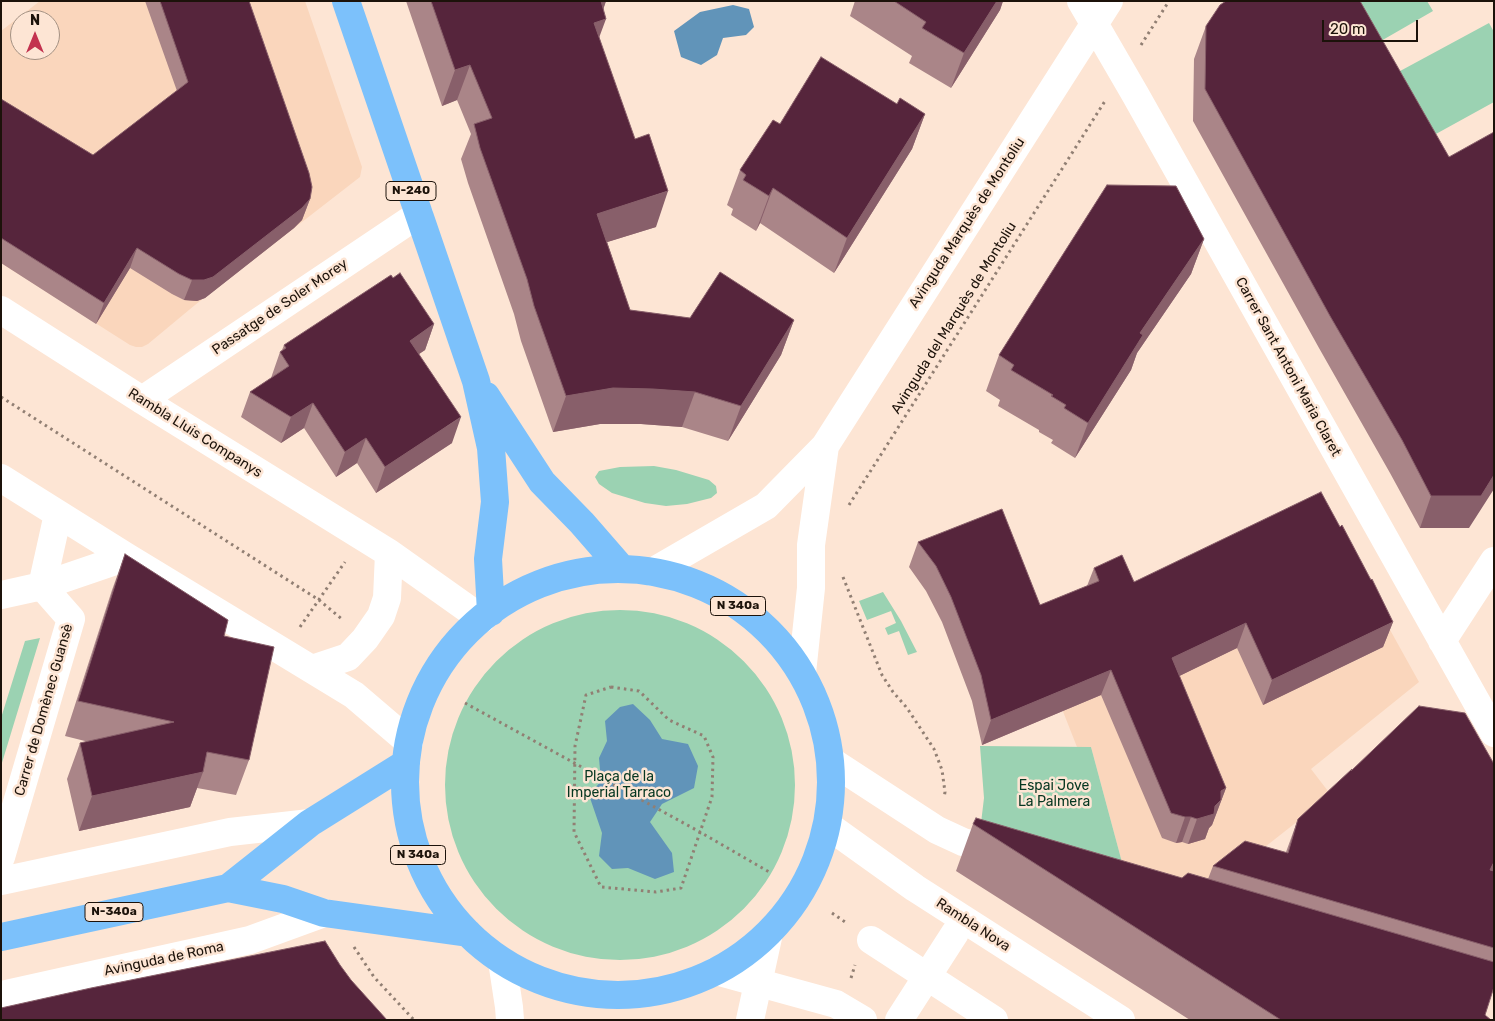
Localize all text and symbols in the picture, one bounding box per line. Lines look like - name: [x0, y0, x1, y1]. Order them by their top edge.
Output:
- north arrow: [10, 10, 60, 60]
- scale bar: [1325, 10, 1421, 42]
- text: N: [30, 12, 40, 29]
- text: 20 m: [1330, 20, 1365, 38]
- street label: Avinguda Marquès de Montoliu: [906, 135, 1028, 311]
- road number: N-240: [386, 182, 436, 200]
- street label: Avinguda del Marquès de Montoliu: [888, 219, 1020, 417]
- street label: Passatge de Soler Morey: [209, 255, 351, 359]
- street label: Carrer Sant Antoni Maria Claret: [1232, 275, 1344, 459]
- street label: Rambla Lluis Companys: [125, 385, 265, 481]
- road number: N 340a: [710, 596, 766, 616]
- street label: Carrer de Domènec Guansè: [11, 622, 77, 798]
- park label: Plaça de la Imperial Tarraco: [567, 769, 671, 802]
- park label: Espai Jove La Palmera: [1018, 778, 1090, 810]
- road number: N 340a: [390, 846, 446, 864]
- street label: Rambla Nova: [933, 895, 1013, 955]
- road number: N-340a: [85, 902, 143, 922]
- street label: Avinguda de Roma: [103, 938, 225, 980]

